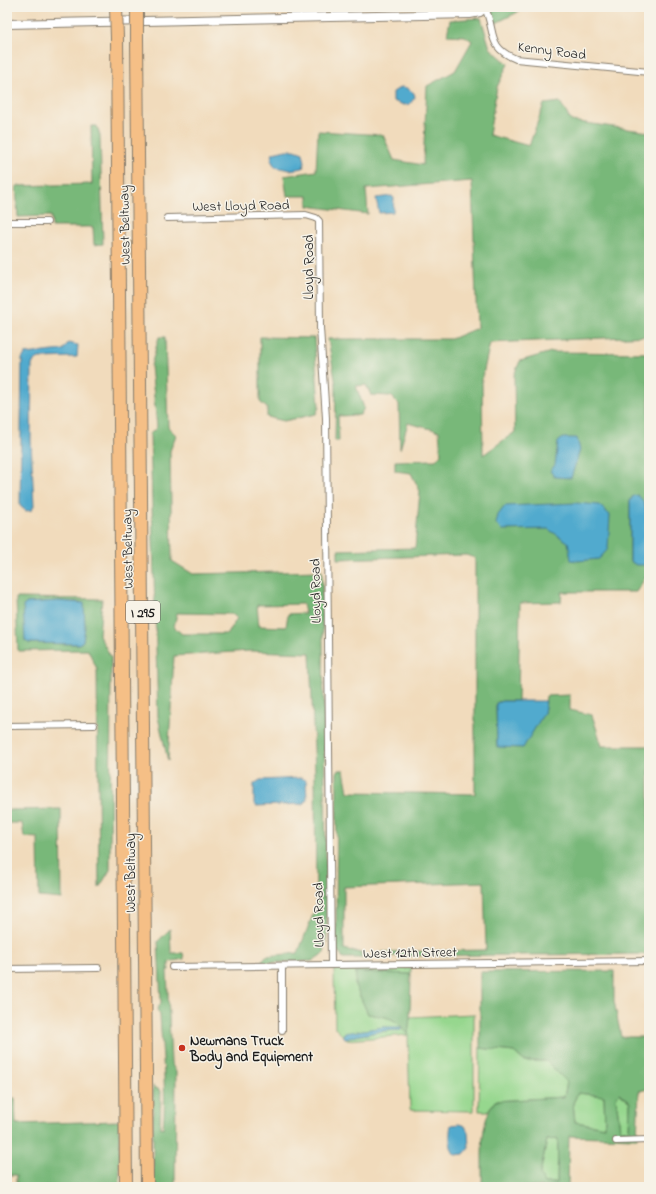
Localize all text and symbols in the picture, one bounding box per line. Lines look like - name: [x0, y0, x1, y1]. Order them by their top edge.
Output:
- street label: Kenny Road: [516, 37, 587, 67]
- street label: West Beltway: [114, 185, 138, 265]
- street label: West Lloyd Road: [192, 195, 290, 219]
- street label: Lloyd Road: [299, 234, 321, 299]
- street label: West Beltway: [117, 509, 141, 589]
- street label: Lloyd Road: [305, 558, 329, 624]
- road number: I 295: [126, 601, 160, 623]
- street label: West Beltway: [121, 833, 143, 913]
- street label: Lloyd Road: [308, 882, 332, 948]
- street label: West 12th Street: [363, 942, 457, 965]
- place label: Newmans Truck Body and Equipment: [189, 1031, 313, 1070]
- marker: Newmans Truck Body and Equipment: [177, 1043, 187, 1053]

